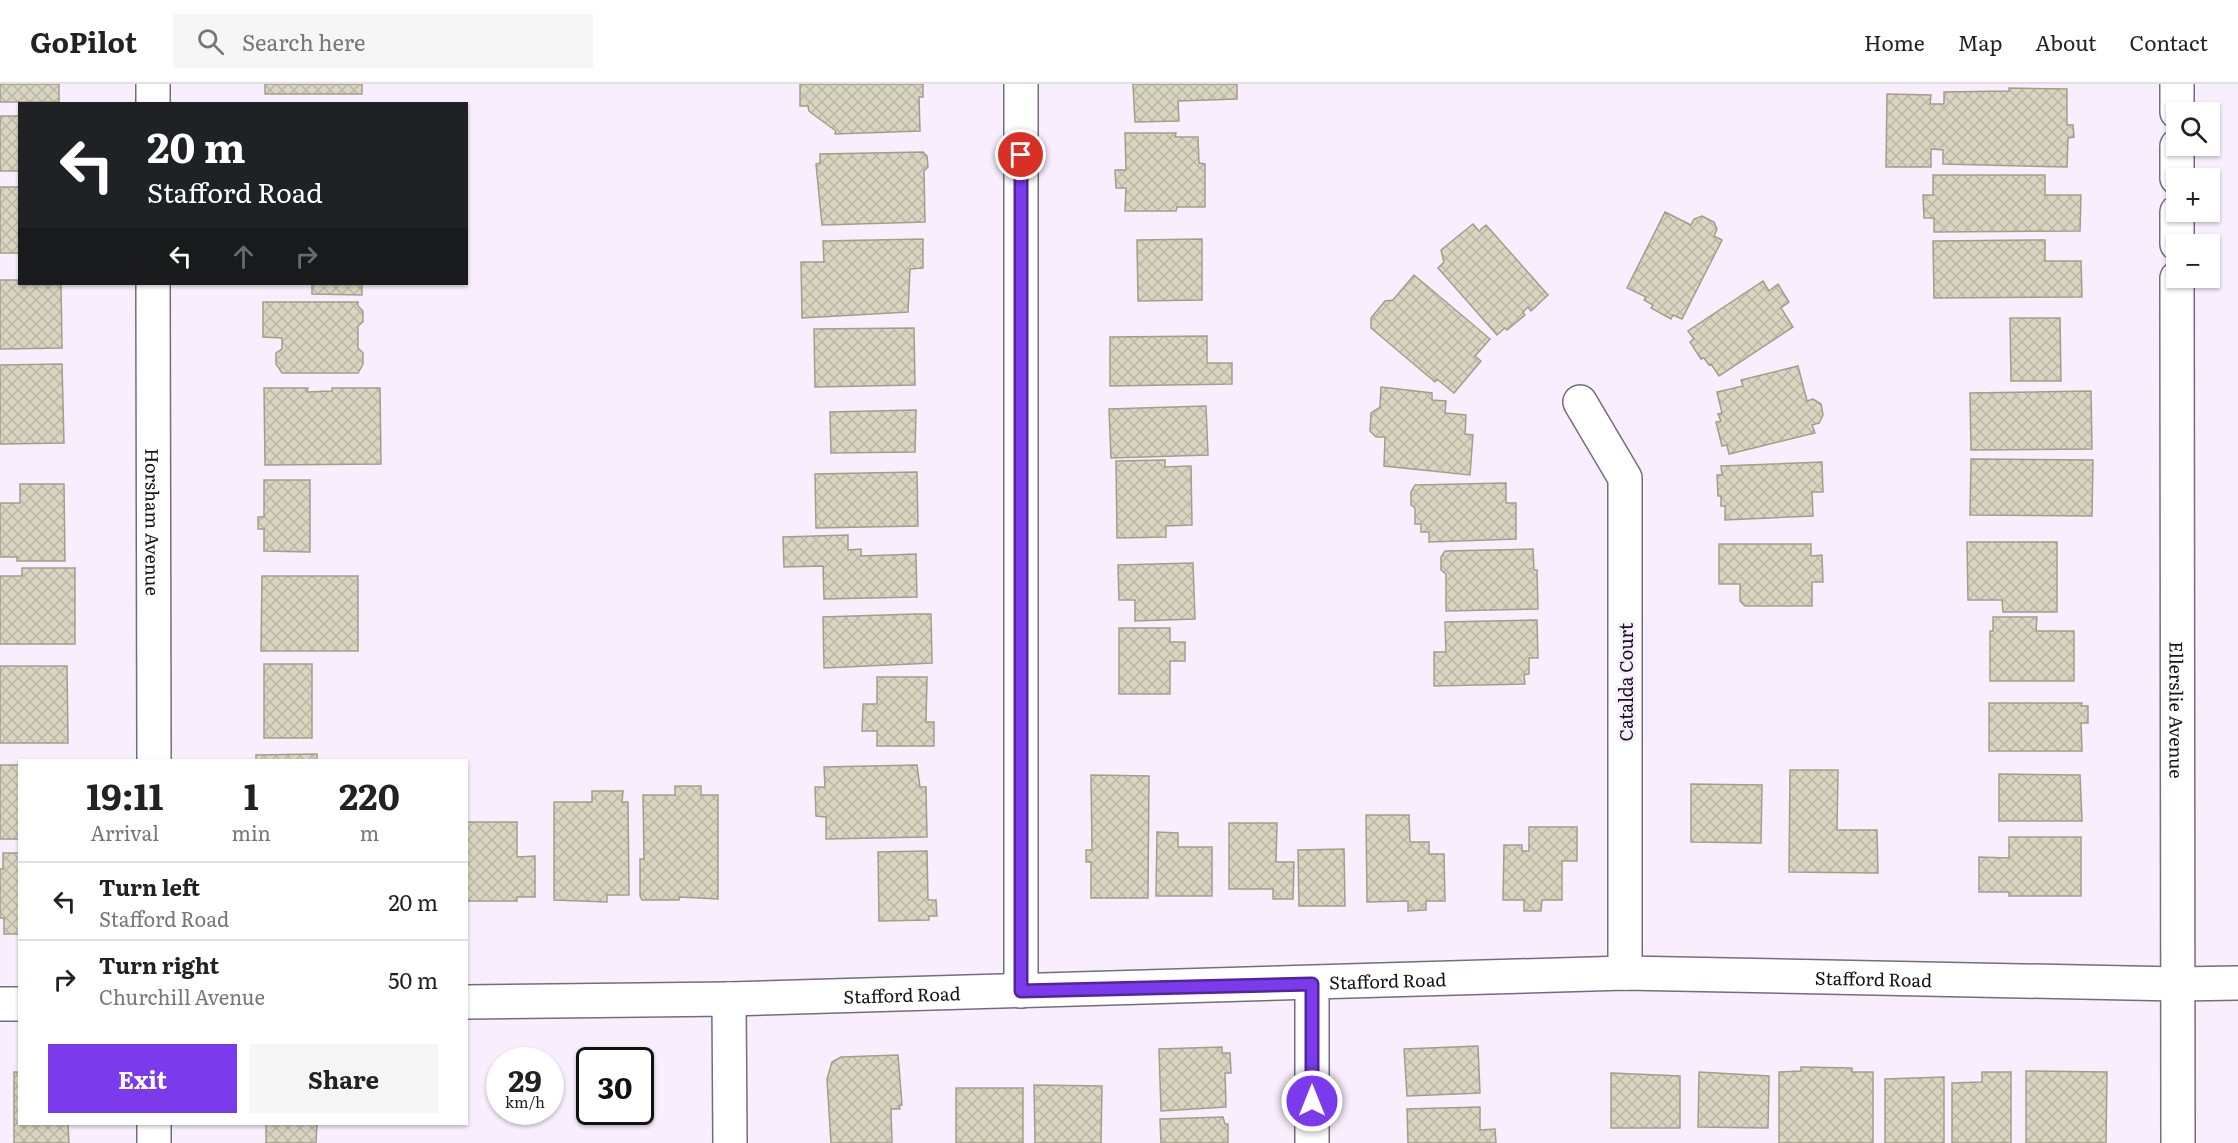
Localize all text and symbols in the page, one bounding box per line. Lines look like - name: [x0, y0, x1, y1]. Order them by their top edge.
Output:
- search box: [173, 14, 593, 68]
- text: GoPilot: [30, 20, 137, 62]
- icon: search: [194, 25, 227, 58]
- text: Search here: [242, 25, 365, 58]
- text: Home: [1864, 26, 1925, 57]
- text: Map: [1958, 26, 2002, 57]
- text: About: [2035, 26, 2097, 57]
- text: Contact: [2130, 26, 2208, 57]
- map controls: [2166, 102, 2220, 288]
- button: search: [2166, 102, 2220, 156]
- text: 20 m: [147, 114, 246, 176]
- icon: left: [48, 126, 126, 204]
- pin: [995, 129, 1046, 180]
- icon: arrive: [1004, 138, 1037, 171]
- button: +: [2166, 168, 2220, 222]
- text: Stafford Road: [147, 171, 323, 211]
- button: −: [2166, 234, 2220, 288]
- icon: left: [164, 240, 197, 273]
- icon: ahead: [227, 240, 260, 273]
- icon: right: [290, 240, 323, 273]
- street label: Horsham Avenue: [140, 448, 167, 596]
- street label: Catalda Court: [1612, 622, 1639, 741]
- street label: Ellerslie Avenue: [2164, 641, 2191, 779]
- text: 19:11: [86, 768, 163, 821]
- text: 1: [244, 768, 259, 821]
- text: 220: [339, 768, 400, 821]
- text: Arrival: [91, 817, 159, 847]
- text: min: [232, 817, 271, 847]
- text: m: [360, 817, 379, 847]
- text: Turn left: [99, 870, 200, 903]
- icon: left: [48, 885, 81, 918]
- text: 20 m: [388, 885, 438, 918]
- text: Stafford Road: [99, 903, 229, 933]
- text: Turn right: [99, 948, 219, 981]
- icon: right: [48, 963, 81, 996]
- text: 50 m: [388, 963, 438, 996]
- street label: Stafford Road: [1815, 963, 1932, 993]
- street label: Stafford Road: [1329, 965, 1447, 995]
- street label: Stafford Road: [843, 979, 961, 1009]
- text: Churchill Avenue: [99, 981, 265, 1011]
- button: Exit: [48, 1044, 237, 1113]
- button: Share: [249, 1044, 438, 1113]
- speed limit sign: 30: [576, 1047, 654, 1125]
- text: 29: [508, 1057, 542, 1101]
- position arrow: [1280, 1069, 1344, 1133]
- text: km/h: [505, 1090, 545, 1113]

